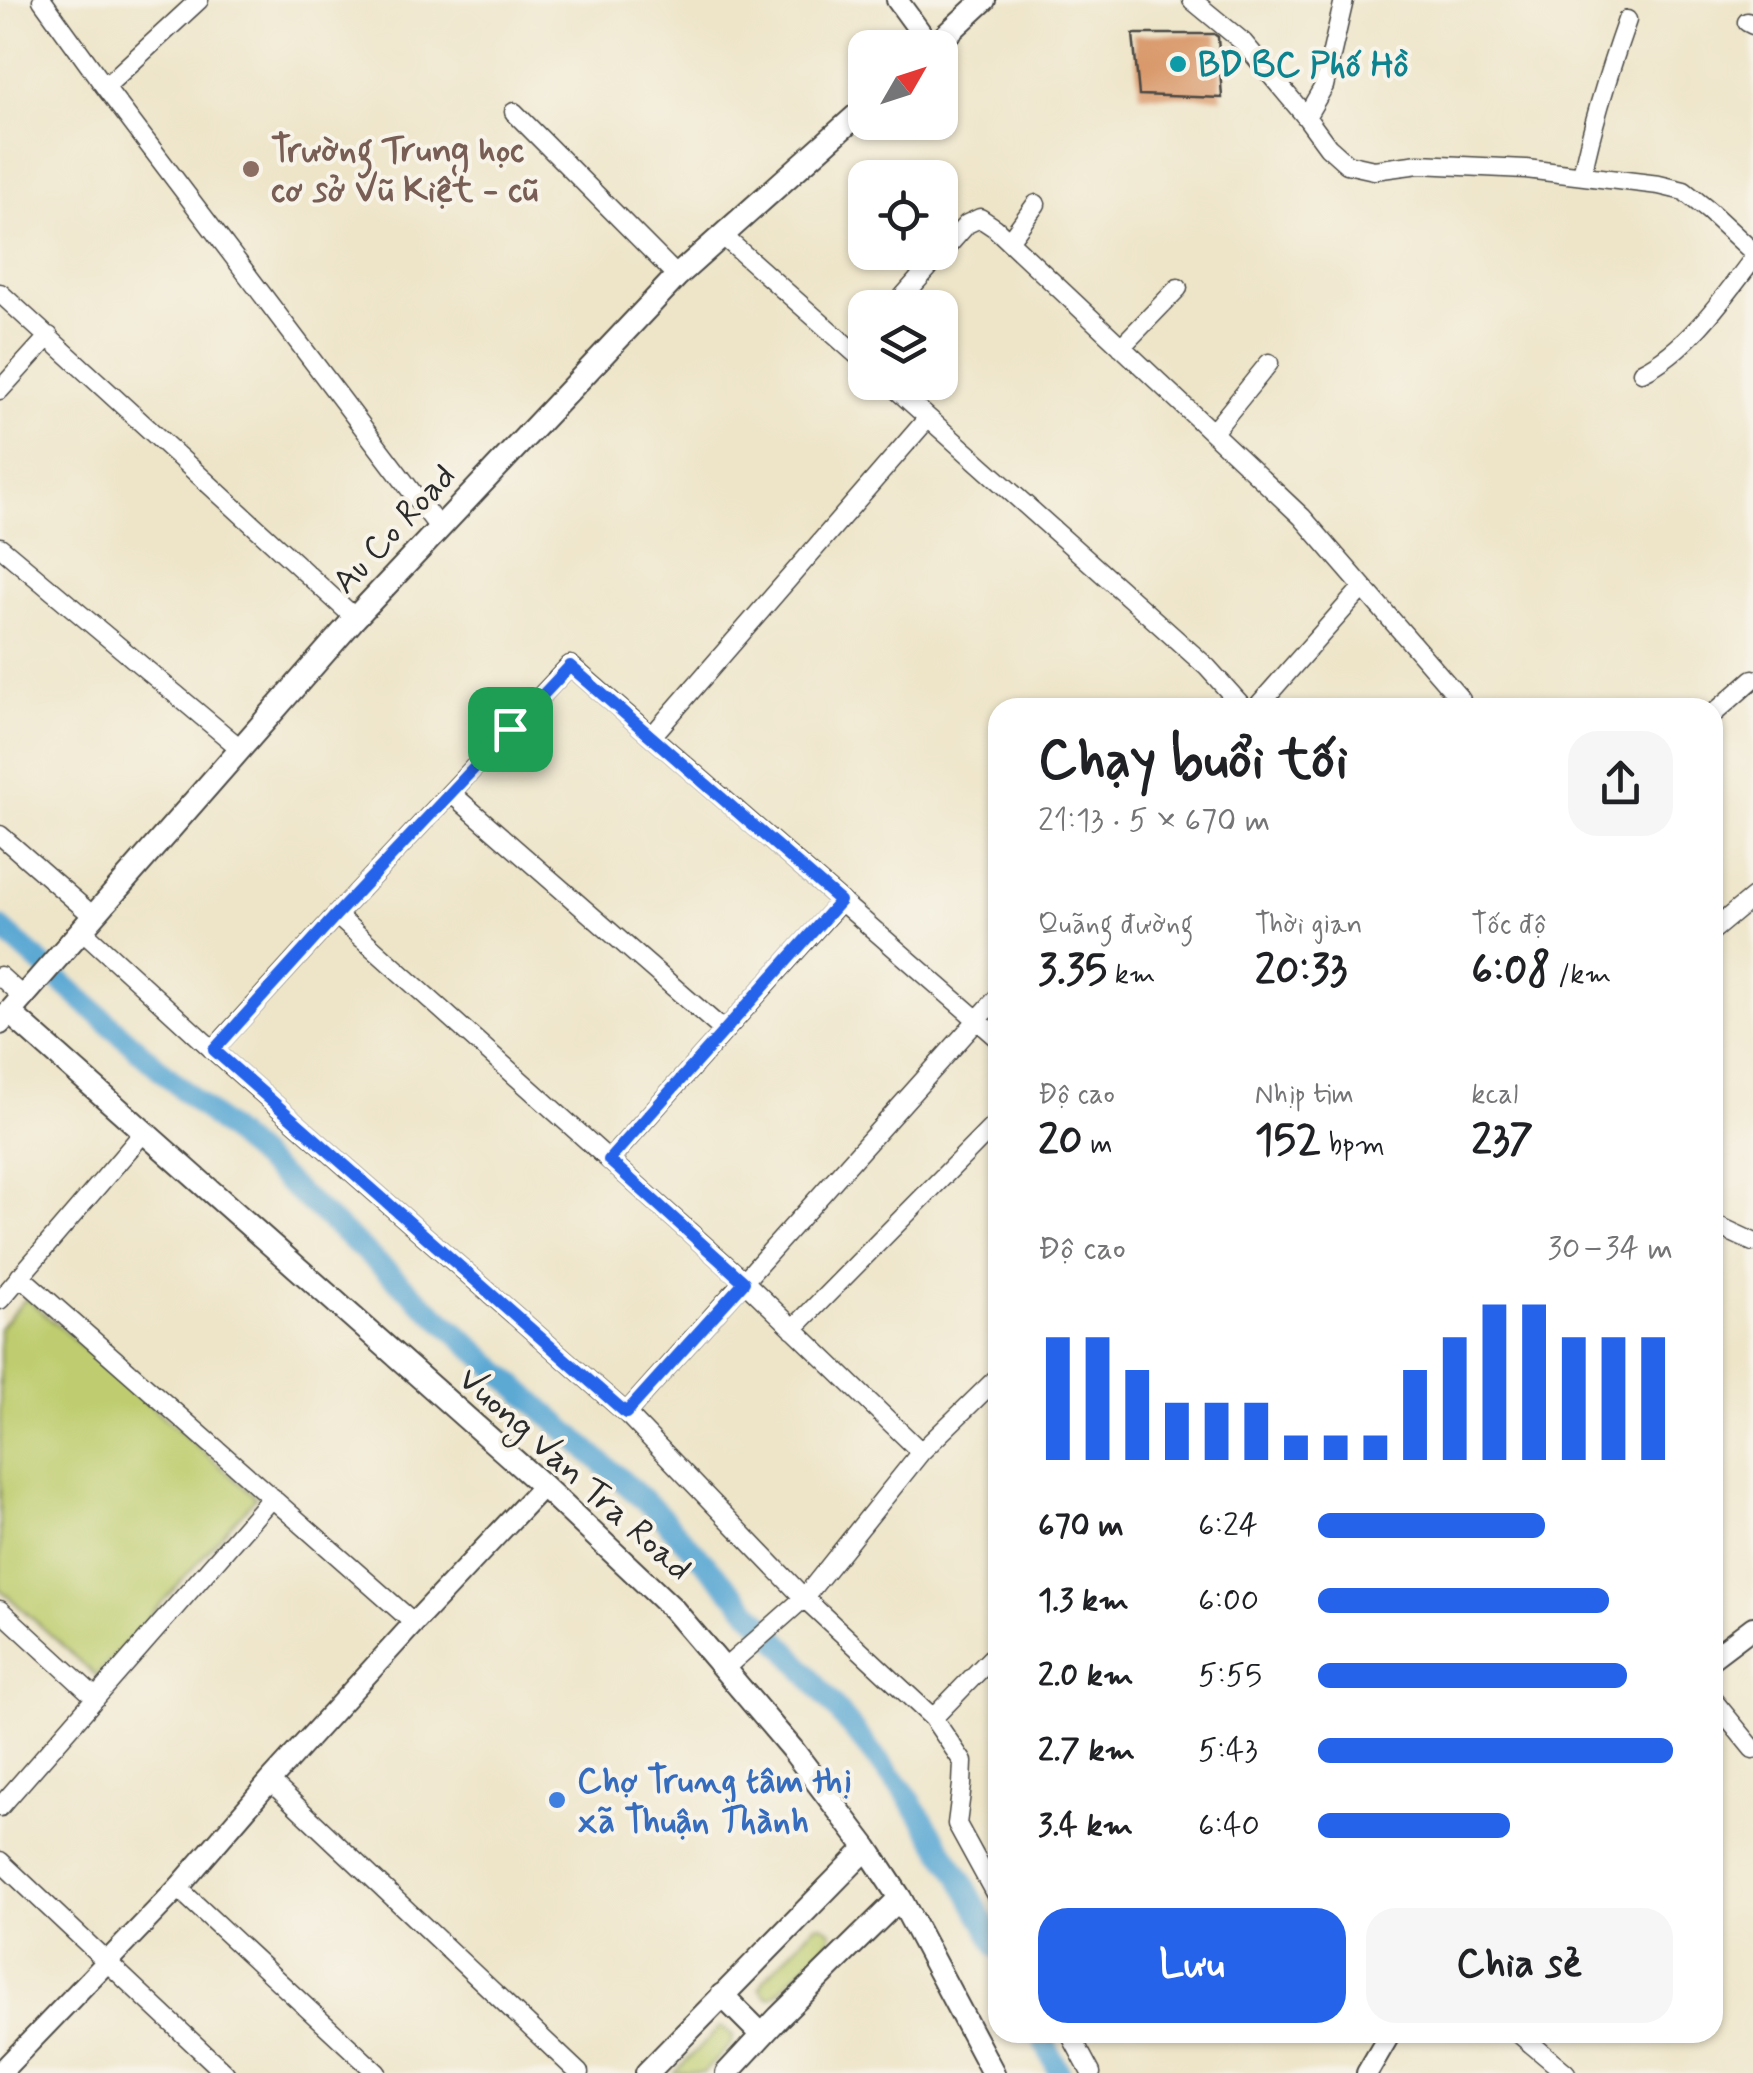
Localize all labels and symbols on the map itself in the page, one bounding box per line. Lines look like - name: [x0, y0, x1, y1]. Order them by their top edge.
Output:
- north arrow: [848, 30, 958, 140]
- place label: BD BC Phố Hồ: [1198, 43, 1409, 89]
- marker: BD BC Phố Hồ: [1167, 53, 1189, 75]
- place label: Trường Trung học cơ sở Vũ Kiệt - cũ: [271, 128, 538, 214]
- marker: Trường Trung học cơ sở Vũ Kiệt - cũ: [240, 158, 262, 180]
- street label: Au Co Road: [322, 454, 467, 604]
- pin: [468, 687, 553, 772]
- street label: Vuong Van Tra Road: [446, 1357, 701, 1594]
- place label: Chợ Trung tâm thị xã Thuận Thành: [577, 1759, 851, 1845]
- marker: Chợ Trung tâm thị xã Thuận Thành: [546, 1789, 568, 1811]

